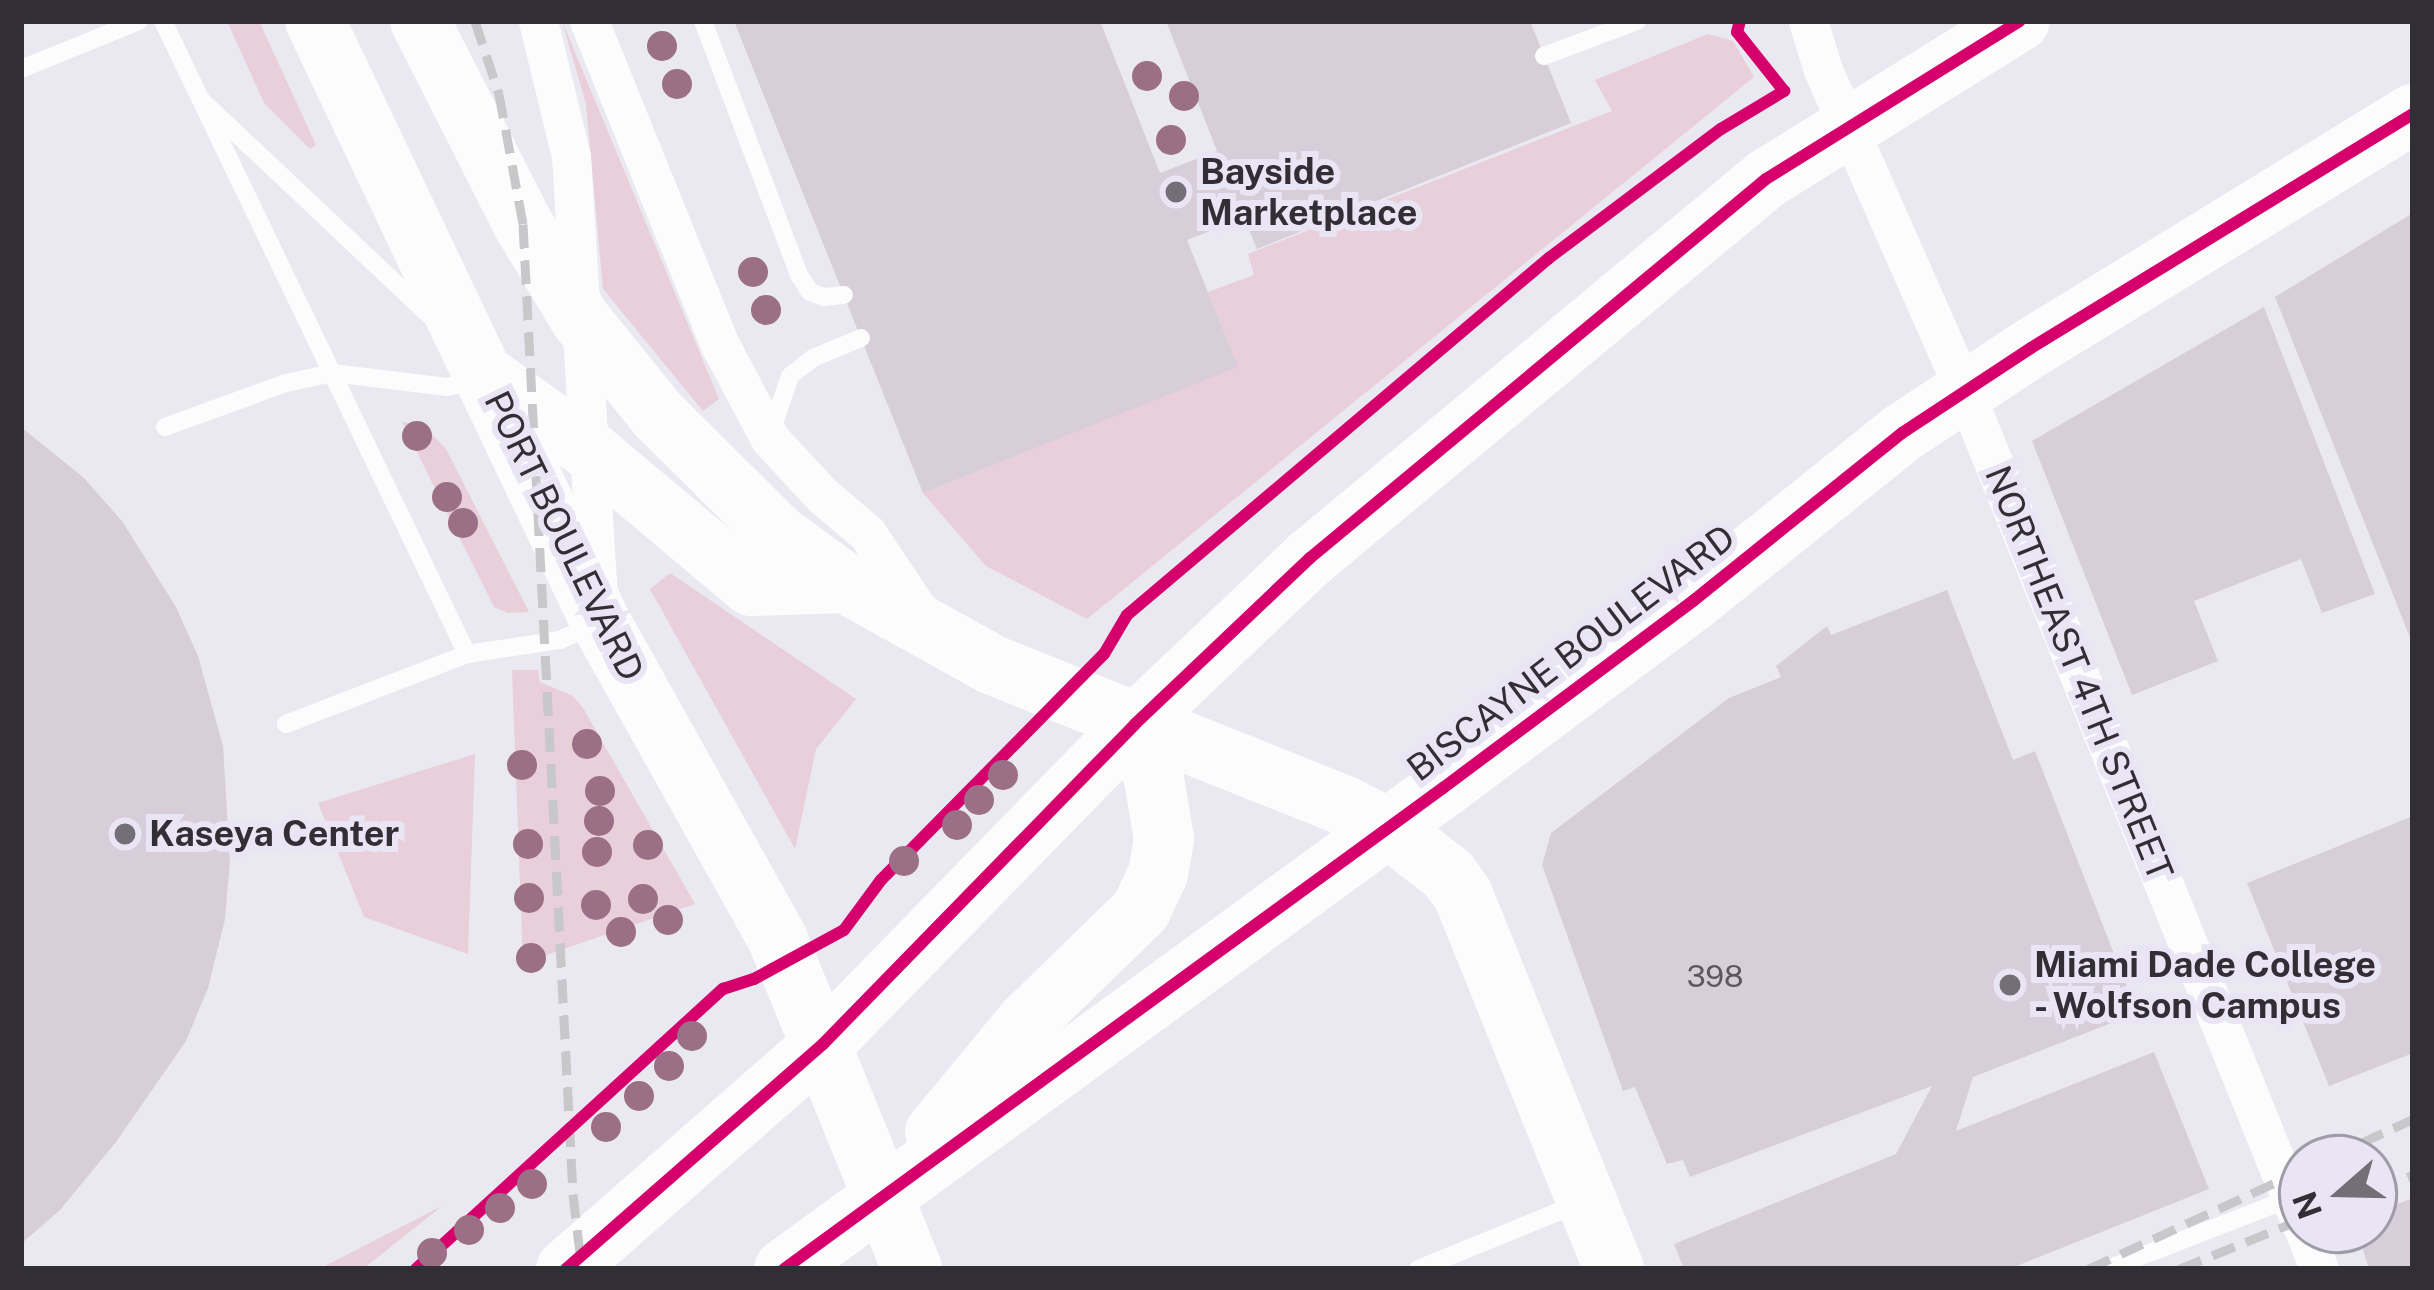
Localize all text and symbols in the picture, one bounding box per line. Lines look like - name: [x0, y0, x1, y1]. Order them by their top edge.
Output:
- place label: Bayside Marketplace: [1200, 149, 1418, 234]
- marker: Bayside Marketplace: [1163, 179, 1189, 205]
- street label: PORT BOULEVARD: [475, 384, 653, 688]
- street label: NORTHEAST 4TH STREET: [1976, 459, 2182, 887]
- street label: BISCAYNE BOULEVARD: [1399, 516, 1743, 790]
- place label: Kaseya Center: [149, 812, 399, 856]
- marker: Kaseya Center: [112, 821, 138, 847]
- place label: Miami Dade College - Wolfson Campus: [2034, 942, 2376, 1027]
- house number: 398: [1687, 958, 1743, 994]
- marker: Miami Dade College - Wolfson Campus: [1997, 972, 2023, 998]
- north arrow: [2278, 1134, 2398, 1254]
- text: N: [2285, 1187, 2329, 1224]

